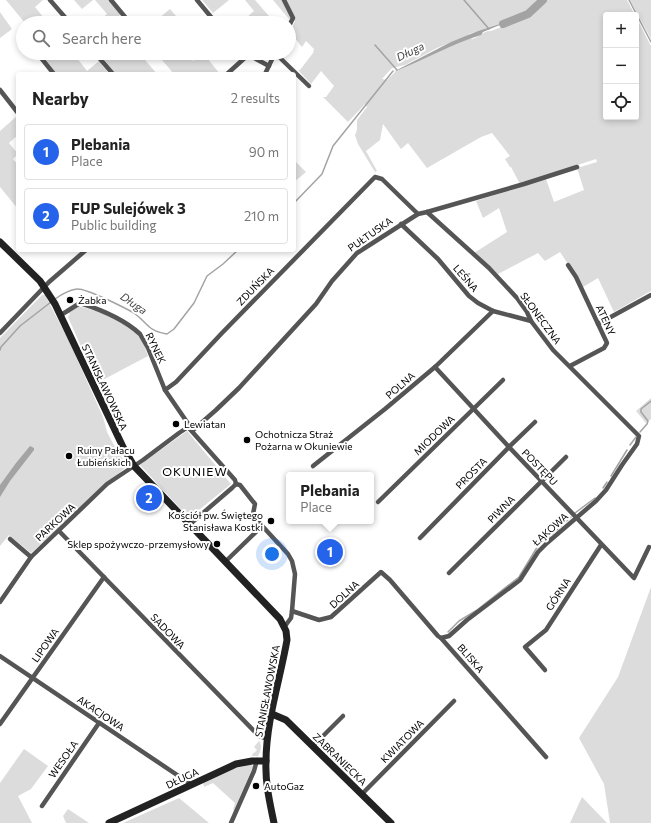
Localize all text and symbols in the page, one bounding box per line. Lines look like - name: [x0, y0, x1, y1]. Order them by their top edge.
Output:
- map controls: [603, 12, 639, 120]
- button: +: [603, 12, 639, 48]
- search box: [16, 16, 296, 60]
- icon: search: [30, 27, 52, 49]
- text: Search here: [62, 29, 141, 47]
- water label: Długa: [394, 39, 426, 63]
- button: −: [603, 48, 639, 84]
- button: locate: [603, 84, 639, 120]
- text: Nearby: [32, 88, 89, 109]
- text: 2 results: [231, 90, 280, 106]
- text: Plebania: [71, 135, 130, 153]
- text: 1: [43, 144, 49, 160]
- text: 90 m: [249, 144, 279, 160]
- text: Place: [71, 153, 103, 169]
- text: FUP Sulejówek 3: [71, 199, 186, 217]
- text: 2: [42, 208, 50, 224]
- text: 210 m: [244, 208, 279, 224]
- street label: PUŁTUSKA: [345, 214, 395, 254]
- text: Public building: [71, 217, 157, 233]
- street label: LEŚNA: [451, 262, 481, 294]
- street label: ZDUŃSKA: [234, 264, 276, 308]
- water label: Długa: [118, 289, 150, 317]
- street label: SŁONECZNA: [518, 290, 564, 346]
- place label: Żabka: [78, 294, 107, 306]
- marker: Żabka: [65, 295, 75, 305]
- street label: ATENY: [594, 303, 618, 338]
- street label: RYNEK: [143, 330, 169, 366]
- street label: STANISŁAWOWSKA: [80, 342, 130, 432]
- street label: POLNA: [383, 369, 417, 401]
- street label: MIODOWA: [411, 412, 457, 457]
- place label: Lewiatan: [184, 418, 226, 430]
- marker: Lewiatan: [171, 419, 181, 429]
- place label: Ochotnicza Straż Pożarna w Okuniewie: [255, 428, 353, 452]
- marker: Ochotnicza Straż Pożarna w Okuniewie: [242, 435, 252, 445]
- place label: Ruiny Pałacu Łubieńskich: [76, 444, 135, 468]
- street label: POSTĘPU: [520, 446, 560, 488]
- marker: Ruiny Pałacu Łubieńskich: [64, 451, 74, 461]
- street label: PROSTA: [453, 455, 489, 491]
- district label: OKUNIEW: [162, 464, 228, 478]
- popup: [286, 472, 374, 524]
- text: Plebania: [300, 481, 360, 499]
- pin: 2: [136, 483, 162, 513]
- street label: PIWNA: [485, 493, 517, 525]
- text: Place: [300, 499, 332, 515]
- street label: PARKOWA: [33, 500, 77, 543]
- place label: Kościół pw. Świętego Stanisława Kostki: [168, 509, 263, 533]
- street label: ŁĄKOWA: [529, 510, 570, 549]
- marker: Kościół pw. Świętego Stanisława Kostki: [266, 516, 276, 526]
- pin: 1: [317, 537, 343, 567]
- place label: Sklep spożywczo-przemysłowy: [67, 538, 209, 550]
- marker: Sklep spożywczo-przemysłowy: [212, 539, 222, 549]
- your location: [262, 544, 282, 564]
- street label: GÓRNA: [543, 575, 573, 613]
- street label: DOLNA: [327, 578, 361, 610]
- street label: SADOWA: [148, 611, 188, 651]
- street label: LIPOWA: [29, 625, 61, 664]
- street label: BLISKA: [455, 641, 487, 675]
- street label: STANISŁAWOWSKA: [252, 644, 282, 738]
- street label: AKACJOWA: [75, 693, 127, 733]
- street label: KWIATOWA: [378, 717, 426, 765]
- street label: ZABRANIECKA: [311, 730, 370, 788]
- street label: WESOŁA: [46, 738, 80, 780]
- street label: DŁUGA: [164, 765, 200, 791]
- place label: AutoGaz: [264, 780, 304, 792]
- marker: AutoGaz: [251, 781, 261, 791]

